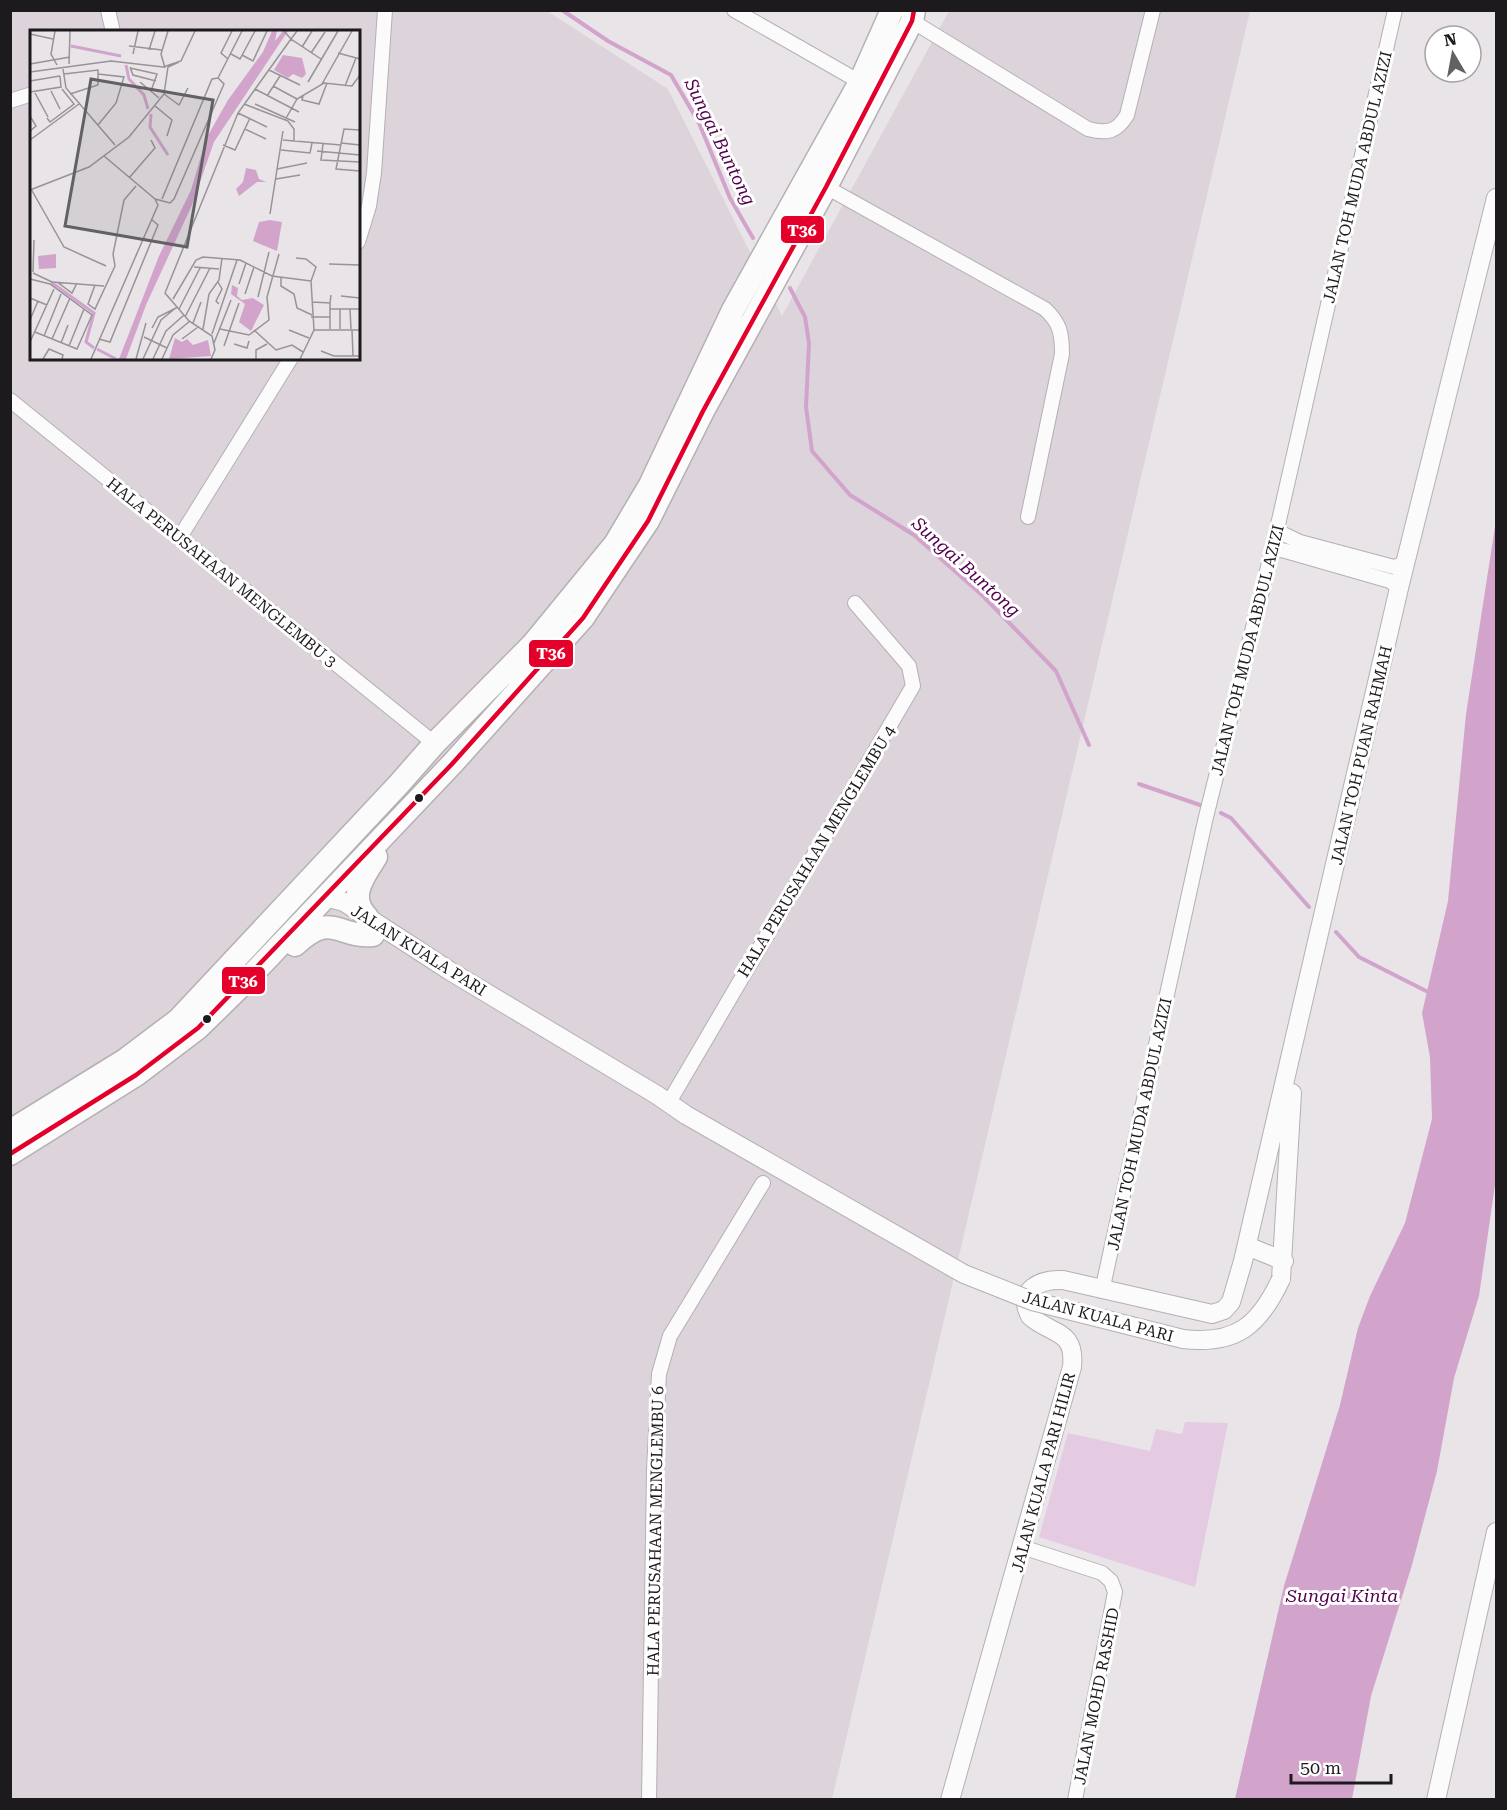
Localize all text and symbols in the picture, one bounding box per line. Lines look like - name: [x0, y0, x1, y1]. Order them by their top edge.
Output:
- north arrow: [1423, 24, 1483, 84]
- text: N: [1443, 29, 1458, 50]
- inset map: [30, 30, 360, 360]
- street label: JALAN TOH MUDA ABDUL AZIZI: [1319, 49, 1396, 305]
- water label: Sungai Buntong: [680, 74, 760, 208]
- line badge: T36: [780, 215, 825, 244]
- text: T36: [787, 221, 817, 240]
- street label: HALA PERUSAHAAN MENGLEMBU 3: [103, 474, 340, 671]
- water label: Sungai Buntong: [907, 512, 1025, 621]
- street label: JALAN TOH MUDA ABDUL AZIZI: [1207, 523, 1288, 778]
- line badge: T36: [528, 639, 574, 668]
- text: T36: [536, 644, 566, 663]
- street label: JALAN TOH PUAN RAHMAH: [1327, 644, 1396, 867]
- street label: HALA PERUSAHAAN MENGLEMBU 4: [734, 722, 899, 980]
- unlabelled marker: [413, 792, 425, 804]
- street label: JALAN KUALA PARI: [348, 901, 490, 1000]
- line badge: T36: [221, 966, 266, 995]
- text: T36: [228, 972, 258, 991]
- street label: JALAN TOH MUDA ABDUL AZIZI: [1103, 996, 1176, 1252]
- unlabelled marker: [201, 1013, 213, 1025]
- street label: JALAN KUALA PARI: [1020, 1287, 1176, 1346]
- street label: JALAN KUALA PARI HILIR: [1008, 1370, 1079, 1574]
- street label: HALA PERUSAHAAN MENGLEMBU 6: [643, 1386, 668, 1676]
- water label: Sungai Kinta: [1285, 1585, 1398, 1606]
- street label: JALAN MOHD RASHID: [1070, 1606, 1123, 1786]
- scale bar: [1291, 1747, 1392, 1785]
- text: 50 m: [1300, 1757, 1341, 1778]

